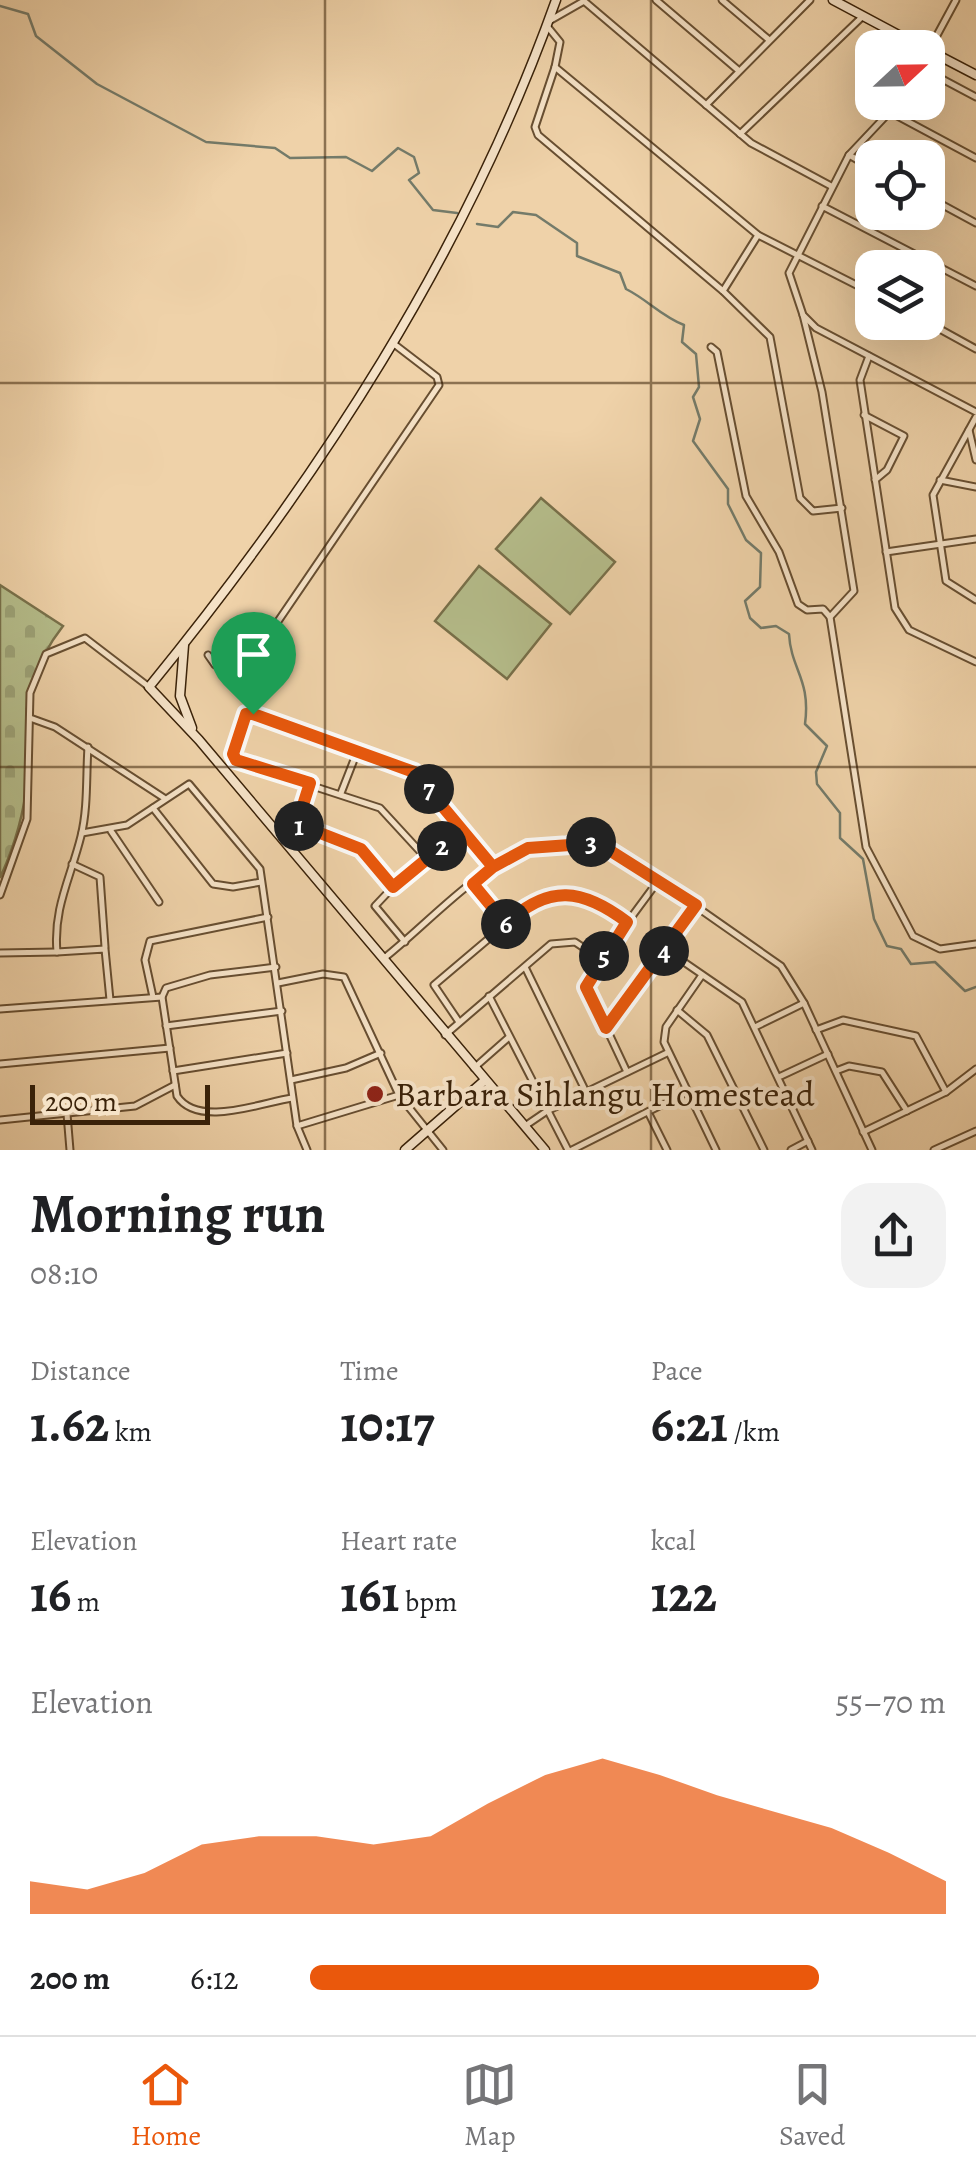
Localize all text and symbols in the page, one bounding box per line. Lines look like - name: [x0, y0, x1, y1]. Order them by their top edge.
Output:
- north arrow: [855, 30, 945, 120]
- map controls: [855, 30, 945, 340]
- button: locate: [855, 140, 945, 230]
- button: layers: [855, 250, 945, 340]
- pin: [211, 612, 296, 715]
- icon: arrive: [226, 627, 281, 682]
- pin: 7: [404, 764, 454, 814]
- text: 7: [423, 770, 435, 808]
- pin: 1: [274, 801, 324, 851]
- text: 1: [294, 807, 304, 845]
- pin: 3: [566, 817, 616, 867]
- pin: 2: [417, 821, 467, 871]
- text: 3: [585, 823, 597, 861]
- text: 2: [435, 827, 449, 865]
- pin: 6: [481, 899, 531, 949]
- text: 6: [499, 905, 513, 943]
- pin: 4: [639, 926, 689, 976]
- pin: 5: [579, 931, 629, 981]
- text: 4: [657, 932, 671, 970]
- text: 5: [598, 937, 610, 975]
- place label: Barbara Sihlangu Homestead: [395, 1070, 815, 1118]
- scale bar: [30, 1080, 210, 1124]
- text: 200 m: [45, 1083, 117, 1121]
- marker: Barbara Sihlangu Homestead: [364, 1083, 386, 1105]
- text: Morning run: [30, 1176, 325, 1251]
- button: share: [841, 1183, 946, 1288]
- text: 08:10: [30, 1251, 98, 1295]
- text: Distance: [30, 1352, 130, 1390]
- text: Time: [340, 1352, 399, 1390]
- text: Pace: [651, 1352, 703, 1390]
- text: 1.62: [30, 1390, 109, 1458]
- text: 10:17: [340, 1390, 435, 1458]
- text: 6:21: [651, 1390, 728, 1458]
- text: km: [109, 1413, 152, 1451]
- text: /km: [728, 1413, 780, 1451]
- text: Elevation: [30, 1522, 137, 1560]
- text: Heart rate: [340, 1522, 457, 1560]
- text: kcal: [651, 1522, 696, 1560]
- text: 16: [30, 1560, 71, 1628]
- text: 161: [340, 1560, 399, 1628]
- text: 122: [651, 1560, 717, 1628]
- text: m: [71, 1583, 100, 1621]
- text: bpm: [399, 1583, 457, 1621]
- text: Elevation: [30, 1680, 153, 1724]
- text: 55–70 m: [836, 1680, 946, 1724]
- text: 200 m: [30, 1956, 110, 2000]
- text: 6:12: [190, 1956, 239, 2000]
- tab: Home: [131, 2057, 201, 2155]
- tab: Map: [462, 2057, 517, 2155]
- tab: Saved: [779, 2057, 845, 2155]

